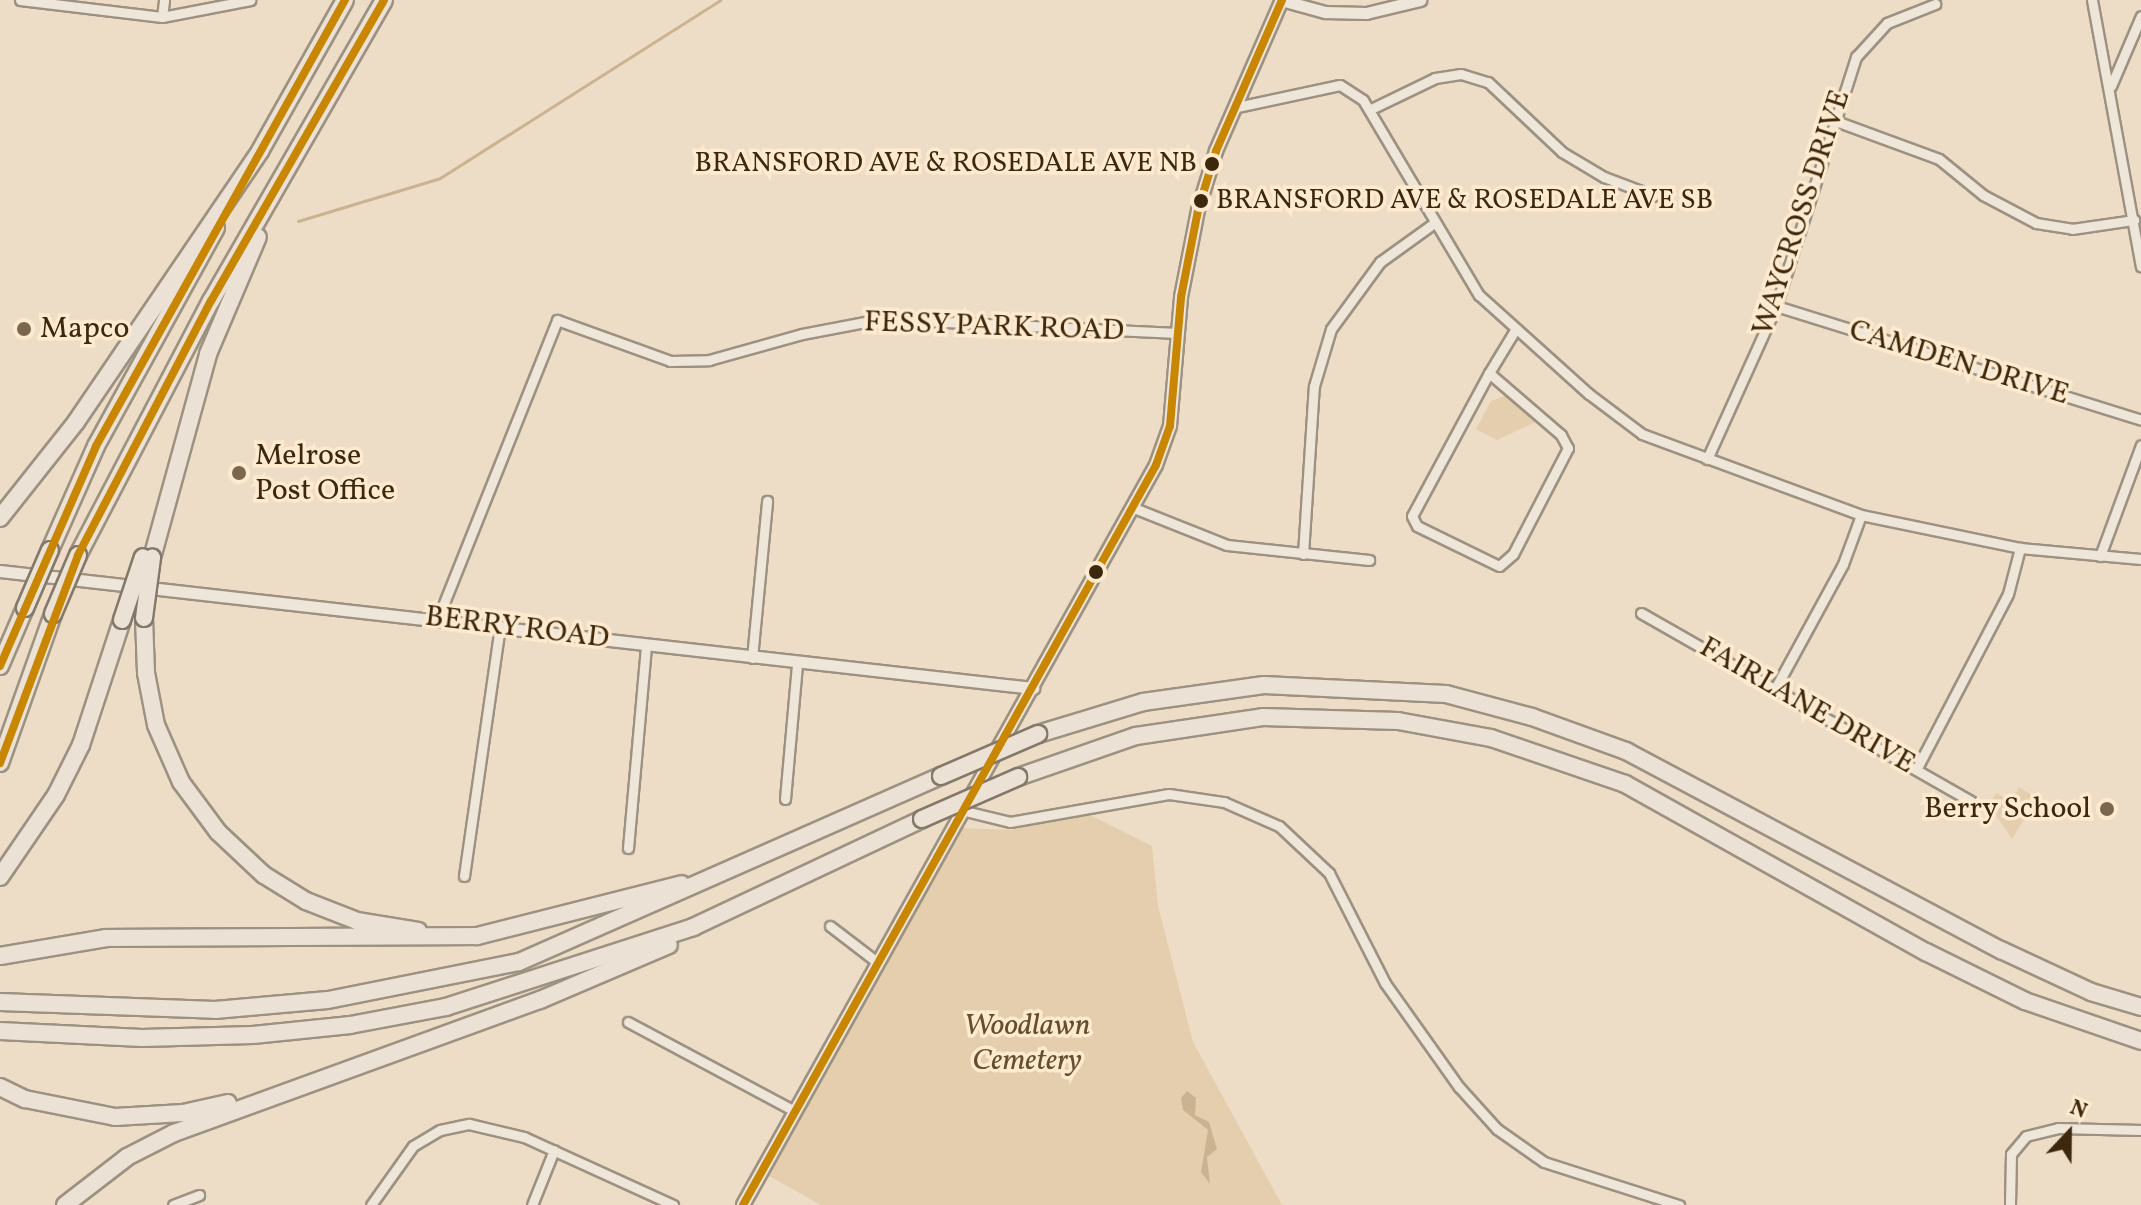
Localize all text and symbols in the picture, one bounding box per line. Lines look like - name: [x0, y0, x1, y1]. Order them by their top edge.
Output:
- street label: WAYCROSS DRIVE: [1745, 86, 1859, 340]
- place label: BRANSFORD AVE & ROSEDALE AVE NB: [695, 147, 1197, 181]
- marker: BRANSFORD AVE & ROSEDALE AVE NB: [1204, 156, 1220, 172]
- place label: BRANSFORD AVE & ROSEDALE AVE SB: [1216, 184, 1713, 218]
- marker: BRANSFORD AVE & ROSEDALE AVE SB: [1193, 193, 1209, 209]
- street label: FESSY PARK ROAD: [863, 304, 1125, 350]
- place label: Mapco: [40, 311, 129, 347]
- street label: CAMDEN DRIVE: [1845, 312, 2073, 414]
- marker: Mapco: [15, 320, 33, 338]
- place label: Melrose Post Office: [255, 438, 395, 508]
- marker: Melrose Post Office: [230, 464, 248, 482]
- unlabelled marker: [1088, 564, 1104, 580]
- street label: BERRY ROAD: [422, 599, 612, 657]
- street label: FAIRLANE DRIVE: [1693, 630, 1921, 782]
- place label: Berry School: [1923, 791, 2091, 827]
- marker: Berry School: [2098, 800, 2116, 818]
- park label: Woodlawn Cemetery: [964, 1008, 1090, 1078]
- north arrow: [2029, 1093, 2109, 1173]
- text: N: [2065, 1093, 2091, 1128]

